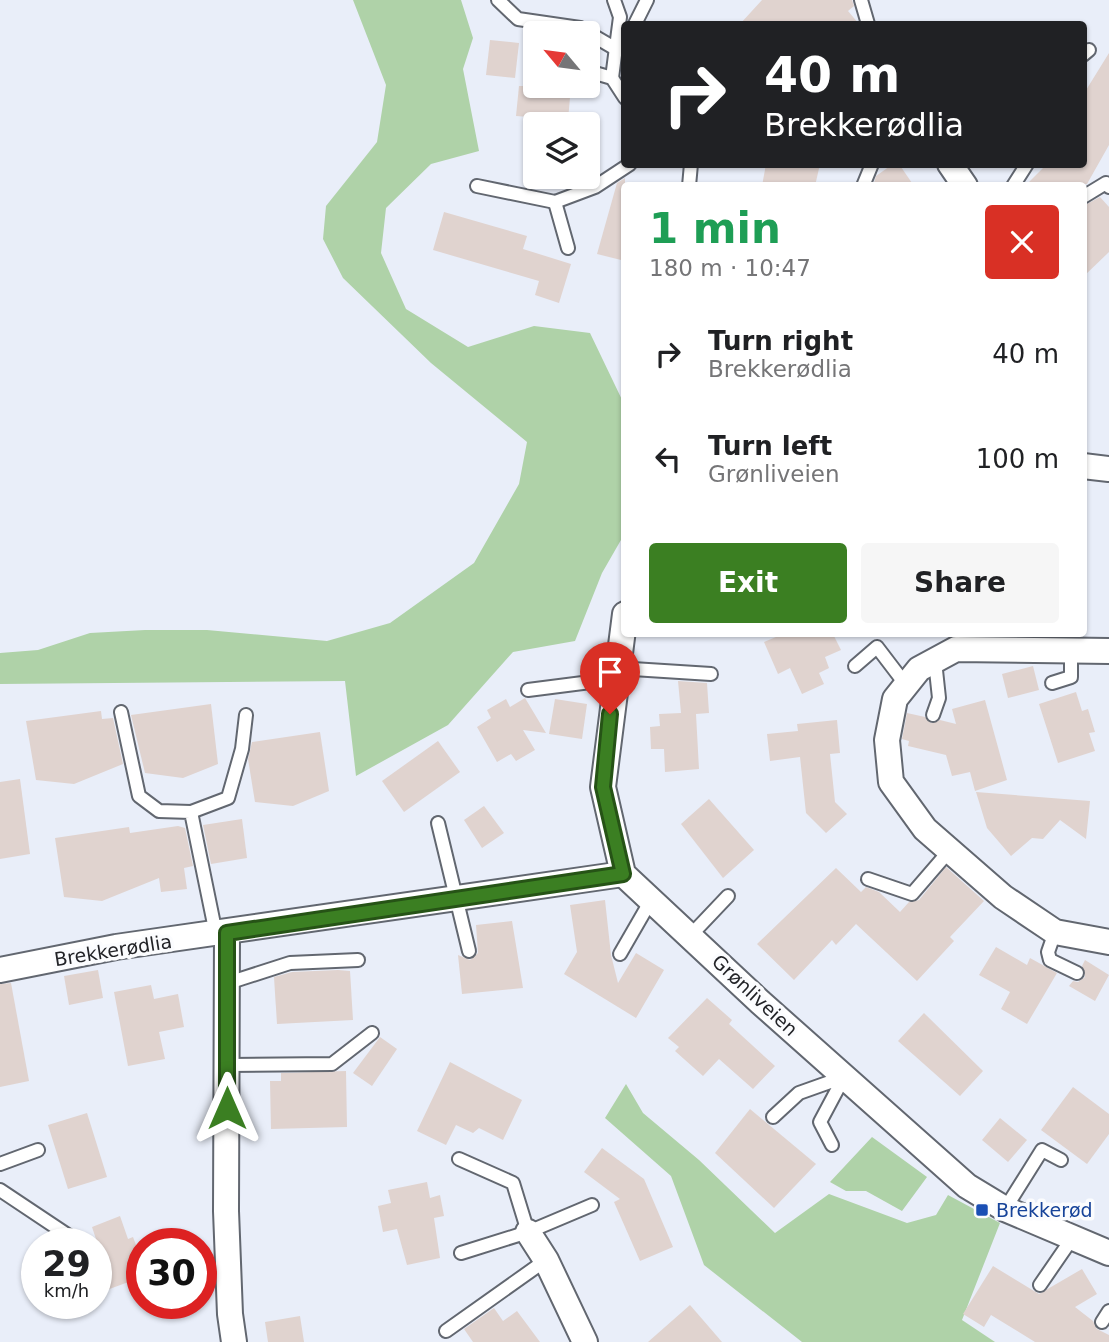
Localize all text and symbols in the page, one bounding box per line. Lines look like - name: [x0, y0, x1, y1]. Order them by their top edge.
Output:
- north arrow: [523, 21, 600, 98]
- map controls: [523, 21, 600, 189]
- text: 40 m: [764, 47, 900, 104]
- icon: right: [649, 49, 740, 140]
- text: Brekkerødlia: [764, 106, 964, 144]
- button: layers: [523, 112, 600, 189]
- text: 1 min: [649, 204, 781, 253]
- button: close: [985, 205, 1059, 279]
- text: 180 m · 10:47: [649, 255, 811, 281]
- text: Turn right: [708, 326, 853, 356]
- icon: right: [649, 335, 687, 373]
- text: 40 m: [992, 339, 1059, 369]
- text: Brekkerødlia: [708, 356, 852, 382]
- text: Turn left: [708, 431, 832, 461]
- icon: left: [649, 440, 687, 478]
- text: 100 m: [976, 444, 1059, 474]
- text: Grønliveien: [708, 461, 840, 487]
- button: Exit: [649, 543, 847, 623]
- button: Share: [861, 543, 1059, 623]
- pin: [580, 642, 640, 714]
- icon: arrive: [591, 653, 629, 691]
- street label: Brekkerødlia: [53, 930, 173, 970]
- street label: Grønliveien: [708, 950, 802, 1040]
- position arrow: [190, 1071, 264, 1145]
- place label: Brekkerød: [996, 1199, 1093, 1221]
- marker: Brekkerød: [974, 1202, 990, 1218]
- speed limit sign: 30: [126, 1228, 217, 1319]
- text: 29: [42, 1244, 91, 1284]
- text: km/h: [44, 1280, 89, 1301]

